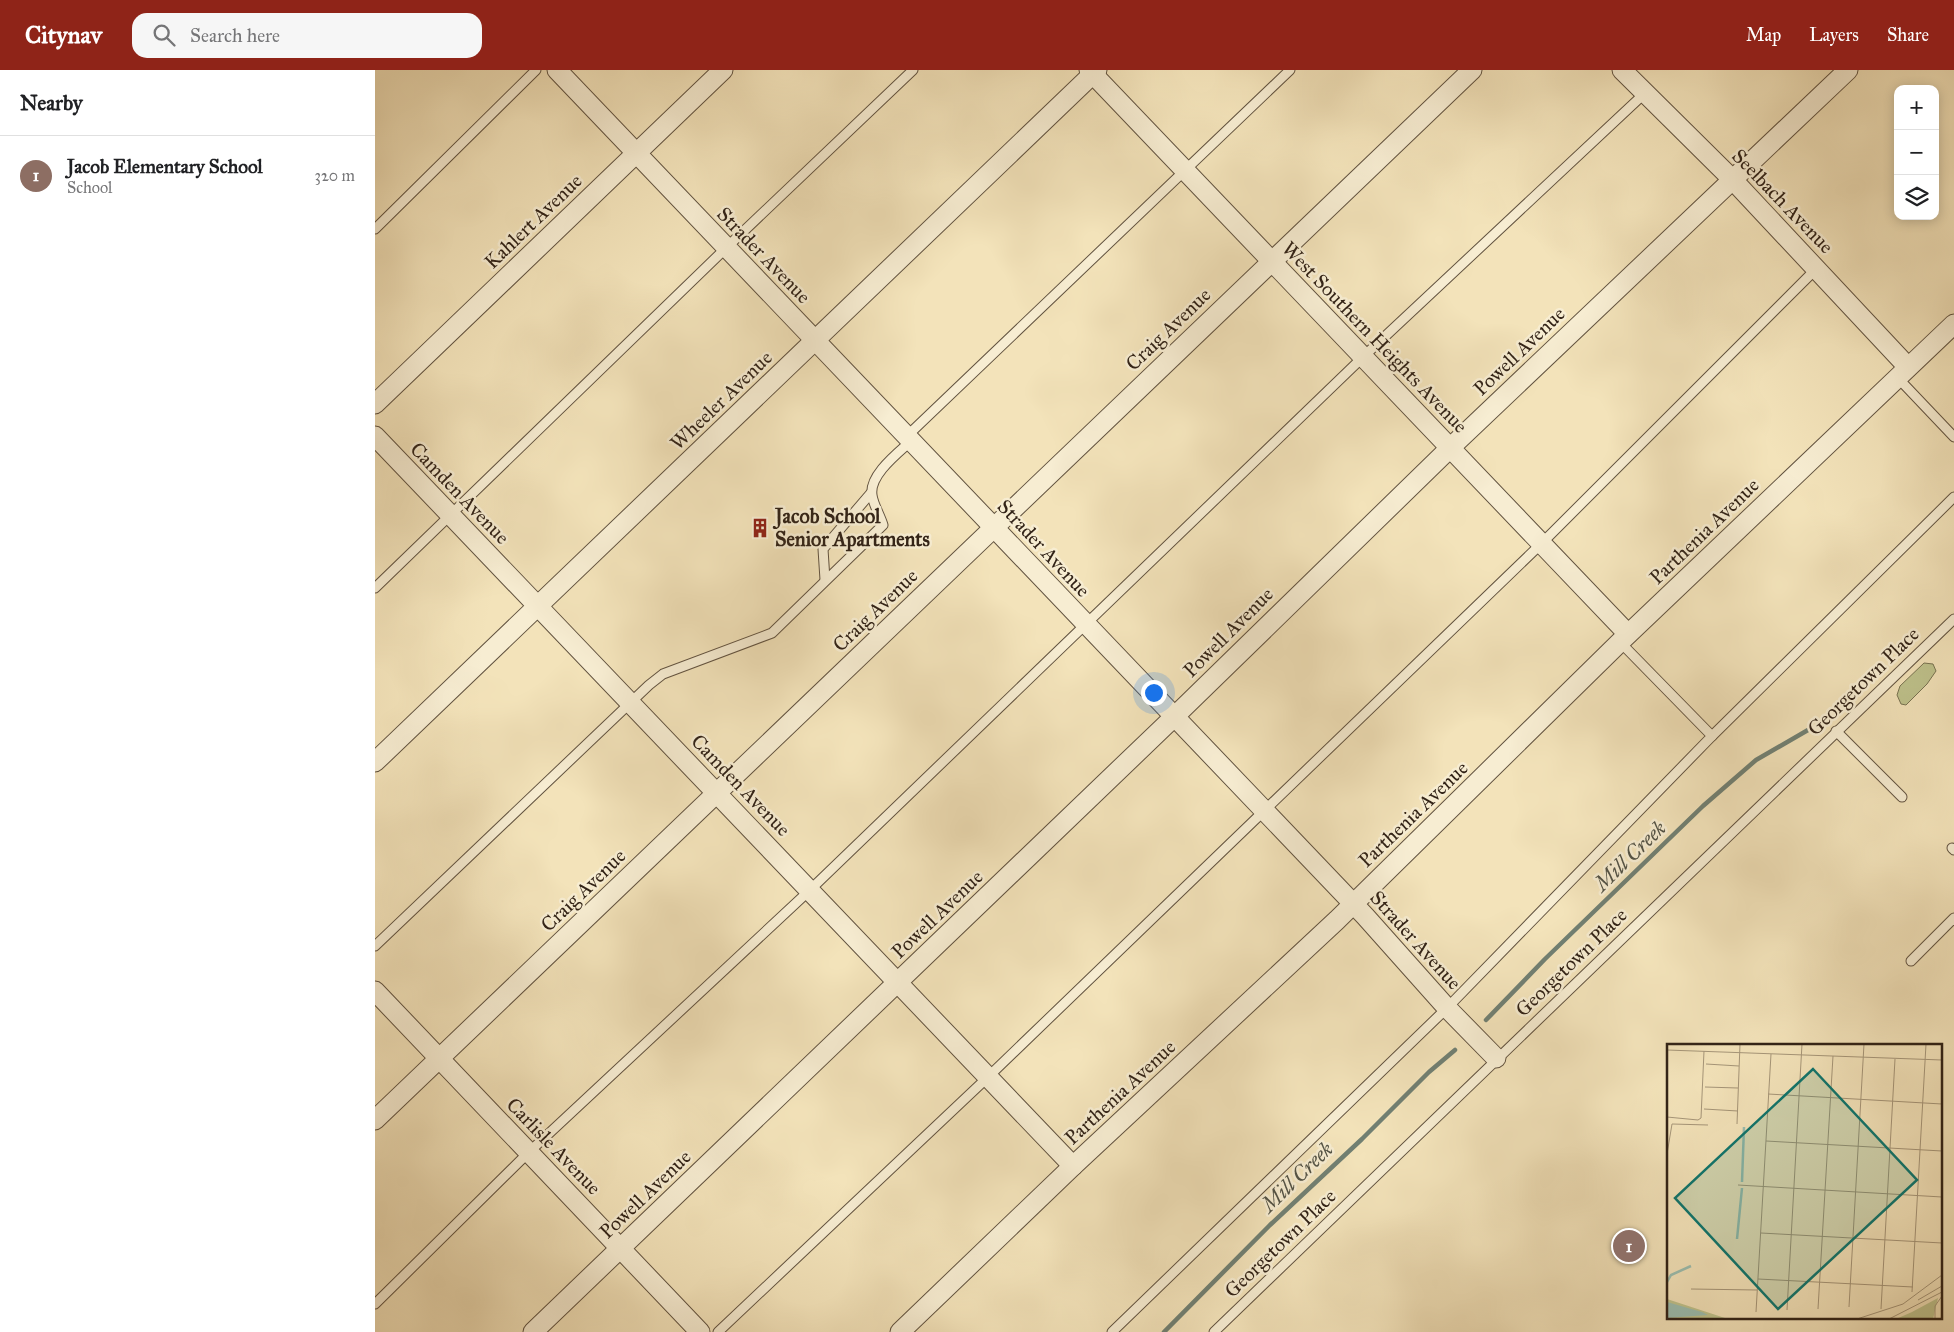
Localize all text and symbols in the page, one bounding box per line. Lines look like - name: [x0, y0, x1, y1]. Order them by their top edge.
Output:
- search box: [132, 13, 482, 58]
- text: Citynav: [25, 20, 102, 50]
- icon: search: [150, 21, 178, 49]
- text: Search here: [190, 24, 280, 47]
- text: Map: [1746, 24, 1781, 46]
- text: Layers: [1809, 24, 1859, 46]
- text: Share: [1887, 24, 1929, 46]
- map controls: [1894, 85, 1939, 220]
- button: +: [1894, 85, 1939, 130]
- text: Nearby: [20, 90, 83, 116]
- button: −: [1894, 130, 1939, 175]
- street label: Seelbach Avenue: [1727, 144, 1839, 258]
- text: Jacob Elementary School: [67, 155, 263, 178]
- text: 1: [33, 166, 39, 185]
- text: 320 m: [315, 166, 355, 185]
- street label: Kahlert Avenue: [479, 168, 587, 274]
- button: layers: [1894, 175, 1939, 220]
- text: School: [67, 178, 112, 197]
- street label: Strader Avenue: [712, 202, 816, 308]
- street label: West Southern Heights Avenue: [1276, 236, 1473, 438]
- street label: Craig Avenue: [1121, 283, 1216, 376]
- street label: Powell Avenue: [1468, 302, 1570, 400]
- street label: Wheeler Avenue: [665, 345, 777, 455]
- street label: Camden Avenue: [405, 437, 515, 549]
- street label: Parthenia Avenue: [1644, 473, 1764, 589]
- street label: Strader Avenue: [993, 494, 1095, 602]
- place label: Jacob School Senior Apartments: [772, 504, 930, 552]
- building icon: Jacob School Senior Apartments: [749, 517, 771, 539]
- street label: Craig Avenue: [828, 564, 923, 657]
- street label: Powell Avenue: [1178, 582, 1278, 682]
- street label: Georgetown Place: [1802, 622, 1924, 741]
- your location: [1141, 680, 1167, 706]
- street label: Camden Avenue: [686, 729, 796, 841]
- street label: Parthenia Avenue: [1353, 756, 1473, 872]
- water label: Mill Creek: [1587, 815, 1672, 898]
- street label: Craig Avenue: [536, 844, 631, 937]
- street label: Powell Avenue: [886, 865, 988, 963]
- street label: Strader Avenue: [1365, 886, 1467, 994]
- street label: Georgetown Place: [1510, 903, 1632, 1022]
- street label: Parthenia Avenue: [1060, 1035, 1180, 1149]
- inset map: [1667, 1044, 1941, 1320]
- street label: Carlisle Avenue: [502, 1092, 606, 1200]
- water label: Mill Creek: [1254, 1136, 1339, 1219]
- street label: Powell Avenue: [594, 1145, 696, 1243]
- street label: Georgetown Place: [1219, 1184, 1341, 1303]
- pin: 1: [1613, 1227, 1645, 1265]

